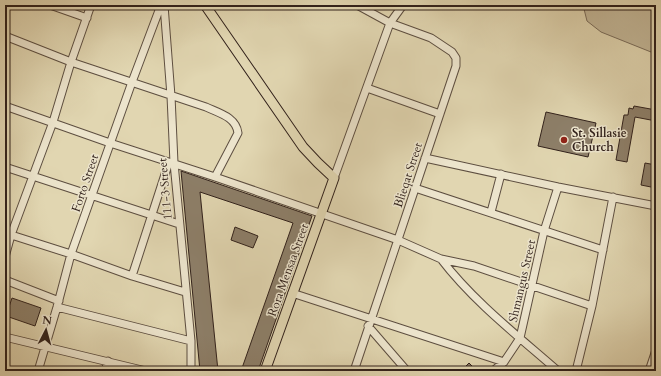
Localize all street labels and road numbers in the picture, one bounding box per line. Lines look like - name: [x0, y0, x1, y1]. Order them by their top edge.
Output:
- street label: Blieqat Street: [390, 140, 426, 210]
- street label: Forto Street: [68, 152, 102, 214]
- street label: 111-3 Street: [154, 157, 176, 221]
- street label: Rora Mensaa Street: [264, 221, 312, 319]
- street label: Shmangus Street: [505, 238, 539, 324]

